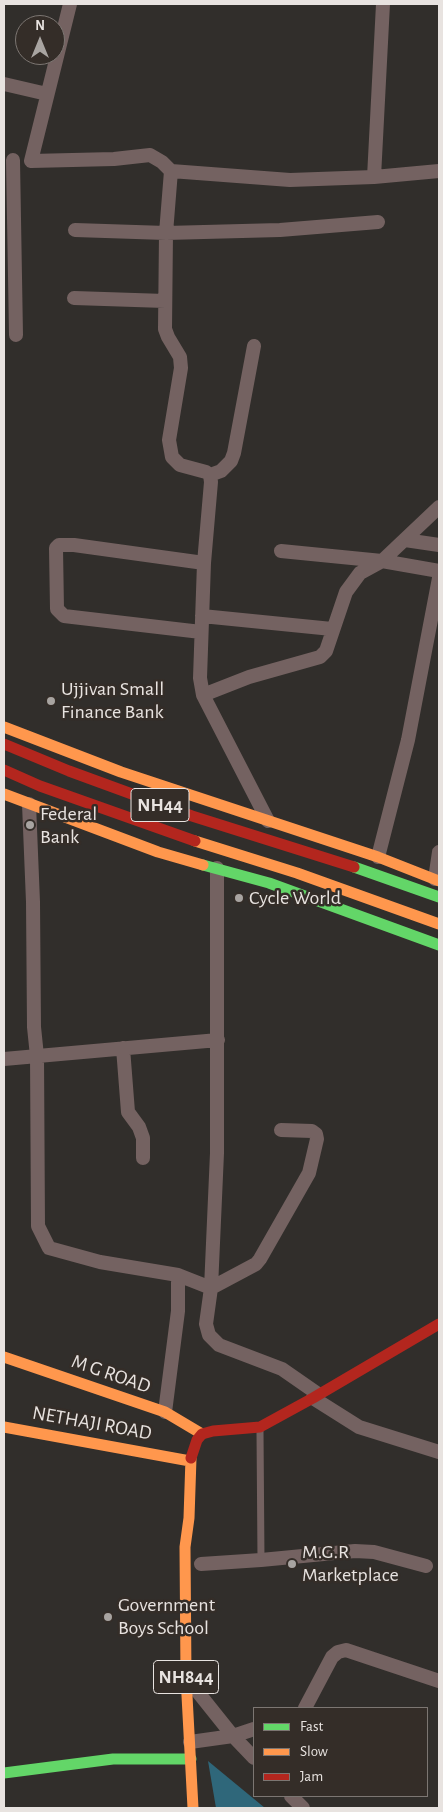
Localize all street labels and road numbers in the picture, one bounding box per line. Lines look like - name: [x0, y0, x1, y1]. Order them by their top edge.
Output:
- road number: NH44: [131, 788, 189, 822]
- street label: M G ROAD: [68, 1349, 154, 1399]
- street label: NETHAJI ROAD: [30, 1401, 154, 1445]
- road number: NH844: [154, 1660, 218, 1694]

